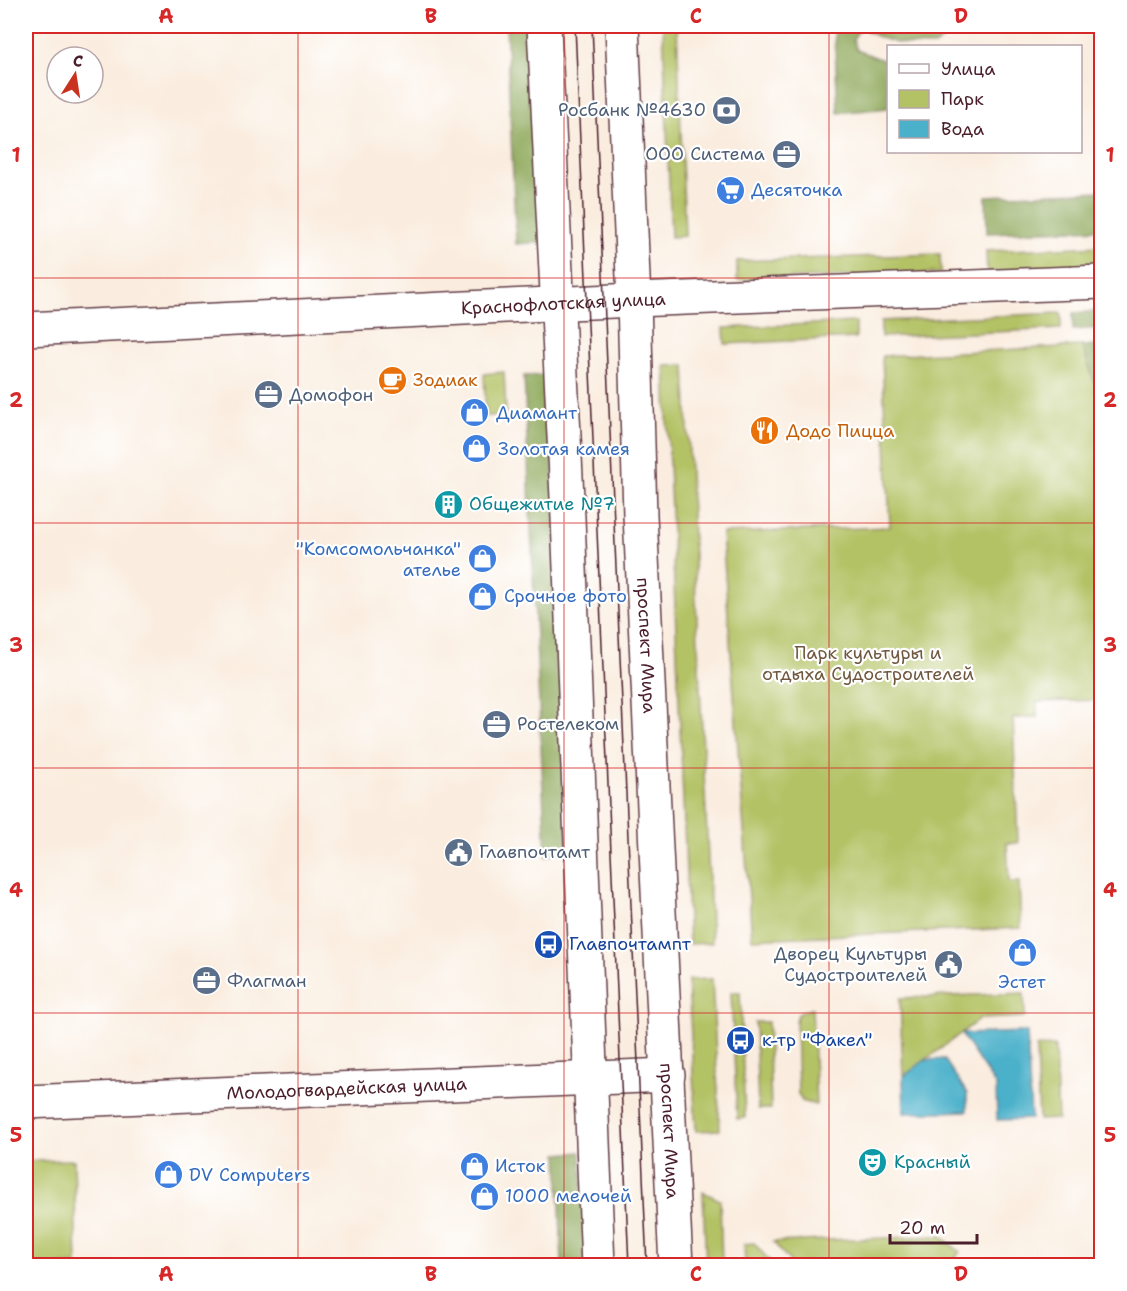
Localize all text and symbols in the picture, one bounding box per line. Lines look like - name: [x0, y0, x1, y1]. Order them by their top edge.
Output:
- text: A: [158, 3, 174, 29]
- text: B: [425, 3, 437, 29]
- text: C: [690, 3, 702, 29]
- text: D: [954, 3, 968, 29]
- north arrow: [45, 45, 105, 105]
- legend: [887, 45, 1082, 153]
- text: С: [71, 50, 85, 72]
- text: Улица: [941, 57, 995, 81]
- text: Парк: [941, 87, 984, 111]
- bank icon: Росбанк №4630: [711, 94, 743, 126]
- place label: Росбанк №4630: [558, 98, 706, 122]
- text: Вода: [941, 117, 984, 141]
- office icon: ООО Система: [770, 138, 802, 170]
- text: 1: [11, 142, 21, 168]
- place label: ООО Система: [645, 142, 765, 166]
- text: 1: [1105, 142, 1115, 168]
- supermarket icon: Десяточка: [714, 174, 746, 206]
- place label: Десяточка: [751, 178, 842, 202]
- street label: Краснофлотская улица: [460, 287, 666, 320]
- cafe icon: Зодиак: [376, 364, 408, 396]
- place label: Зодиак: [413, 368, 478, 392]
- office icon: Домофон: [252, 379, 284, 411]
- place label: Домофон: [289, 383, 373, 407]
- text: 2: [9, 387, 23, 413]
- text: 2: [1103, 387, 1117, 413]
- shop icon: Диамант: [459, 397, 491, 429]
- place label: Диамант: [496, 401, 578, 425]
- restaurant icon: Додо Пицца: [749, 415, 781, 447]
- place label: Додо Пицца: [786, 419, 894, 443]
- shop icon: Золотая камея: [461, 433, 493, 465]
- place label: Золотая камея: [498, 437, 630, 461]
- building icon: Общежитие №7: [432, 488, 464, 520]
- place label: Общежитие №7: [469, 492, 615, 516]
- place label: "Комсомольчанка" ателье: [296, 537, 461, 582]
- shop icon: "Комсомольчанка" ателье: [466, 543, 498, 575]
- street label: проспект Мира: [631, 577, 661, 714]
- shop icon: Срочное фото: [467, 580, 499, 612]
- place label: Срочное фото: [504, 584, 627, 608]
- text: 3: [9, 632, 23, 658]
- text: 3: [1103, 632, 1117, 658]
- park label: Парк культуры и отдыха Судостроителей: [762, 641, 974, 686]
- office icon: Ростелеком: [480, 708, 512, 740]
- place label: Ростелеком: [517, 712, 619, 736]
- public building icon: Главпочтамт: [442, 836, 474, 868]
- place label: Главпочтамт: [479, 840, 591, 864]
- text: 4: [9, 877, 23, 903]
- text: 4: [1103, 877, 1117, 903]
- bus stop icon: Главпочтампт: [532, 928, 564, 960]
- place label: Главпочтампт: [569, 932, 692, 956]
- shop icon: Эстет: [1006, 937, 1038, 969]
- place label: Дворец Культуры Судостроителей: [774, 942, 927, 987]
- public building icon: Дворец Культуры Судостроителей: [932, 948, 964, 980]
- office icon: Флагман: [190, 965, 222, 997]
- place label: Флагман: [227, 969, 307, 993]
- place label: Эстет: [998, 970, 1047, 994]
- bus stop icon: к-тр "Факел": [725, 1024, 757, 1056]
- place label: к-тр "Факел": [762, 1028, 872, 1052]
- street label: проспект Мира: [654, 1062, 685, 1199]
- street label: Молодогвардейская улица: [226, 1071, 467, 1106]
- text: 5: [10, 1122, 22, 1148]
- text: 5: [1104, 1122, 1116, 1148]
- theatre icon: Красный: [857, 1146, 889, 1178]
- shop icon: Исток: [458, 1150, 490, 1182]
- place label: Красный: [894, 1150, 971, 1174]
- place label: Исток: [495, 1154, 546, 1178]
- shop icon: DV Computers: [152, 1159, 184, 1191]
- place label: DV Computers: [189, 1163, 310, 1187]
- shop icon: 1000 мелочей: [468, 1180, 500, 1212]
- place label: 1000 мелочей: [505, 1184, 632, 1208]
- scale bar: [890, 1207, 977, 1245]
- text: 20 m: [899, 1216, 945, 1240]
- text: A: [158, 1261, 174, 1287]
- text: B: [425, 1261, 437, 1287]
- text: C: [690, 1261, 702, 1287]
- text: D: [954, 1261, 968, 1287]

